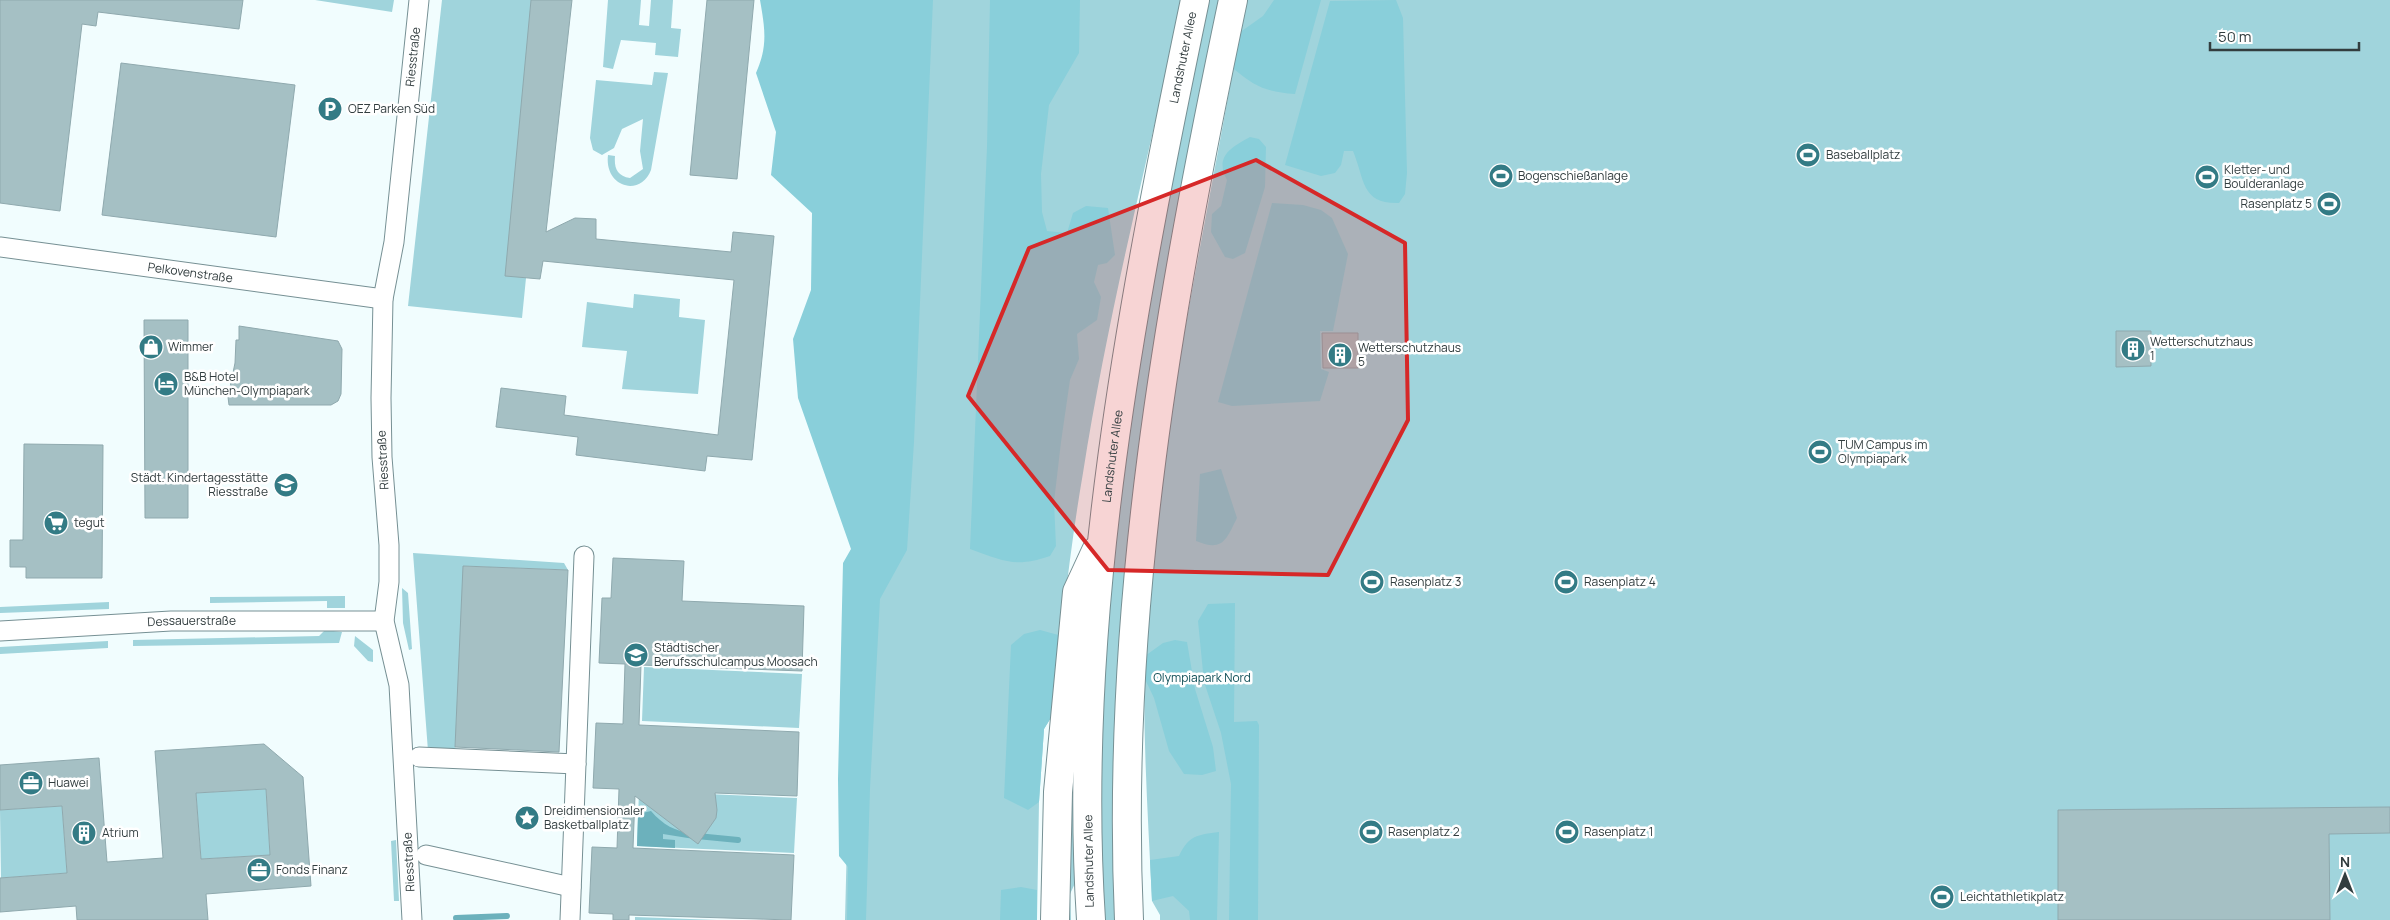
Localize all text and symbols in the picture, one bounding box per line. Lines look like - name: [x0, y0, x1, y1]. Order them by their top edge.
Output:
- street label: Landshuter Allee: [1165, 10, 1200, 105]
- scale bar: [2210, 20, 2359, 52]
- street label: Riesstraße: [401, 26, 424, 87]
- text: 50 m: [2218, 26, 2252, 47]
- parking icon: OEZ Parken Süd: [317, 96, 343, 122]
- place label: OEZ Parken Süd: [348, 100, 435, 117]
- sports icon: Baseballplatz: [1795, 142, 1821, 168]
- place label: Baseballplatz: [1826, 146, 1900, 163]
- place label: Kletter- und Boulderanlage: [2224, 161, 2304, 192]
- sports icon: Bogenschießanlage: [1488, 163, 1514, 189]
- sports icon: Kletter- und Boulderanlage: [2194, 164, 2220, 190]
- place label: Bogenschießanlage: [1518, 167, 1628, 184]
- sports icon: Rasenplatz 5: [2316, 191, 2342, 217]
- place label: Rasenplatz 5: [2240, 195, 2312, 212]
- street label: Pelkovenstraße: [147, 258, 234, 287]
- place label: Wetterschutzhaus 1: [2150, 333, 2253, 364]
- shop icon: Wimmer: [138, 334, 164, 360]
- building icon: Wetterschutzhaus 1: [2120, 336, 2146, 362]
- place label: Wimmer: [168, 338, 214, 355]
- place label: Wetterschutzhaus 5: [1358, 339, 1461, 370]
- building icon: Wetterschutzhaus 5: [1327, 342, 1353, 368]
- place label: B&B Hotel München-Olympiapark: [184, 368, 311, 399]
- hotel icon: B&B Hotel München-Olympiapark: [153, 371, 179, 397]
- street label: Landshuter Allee: [1098, 409, 1127, 503]
- street label: Riesstraße: [372, 430, 393, 490]
- place label: TUM Campus im Olympiapark: [1838, 436, 1927, 467]
- sports icon: TUM Campus im Olympiapark: [1807, 439, 1833, 465]
- place label: Städt. Kindertagesstätte Riesstraße: [131, 469, 268, 500]
- school or university icon: Städt. Kindertagesstätte Riesstraße: [273, 472, 299, 498]
- supermarket icon: tegut: [43, 510, 69, 536]
- place label: tegut: [74, 514, 105, 531]
- sports icon: Rasenplatz 3: [1359, 569, 1385, 595]
- sports icon: Rasenplatz 4: [1553, 569, 1579, 595]
- place label: Rasenplatz 3: [1390, 573, 1461, 590]
- place label: Rasenplatz 4: [1584, 573, 1656, 590]
- street label: Dessauerstraße: [147, 612, 236, 630]
- place label: Städtischer Berufsschulcampus Moosach: [654, 639, 818, 670]
- school or university icon: Städtischer Berufsschulcampus Moosach: [623, 642, 649, 668]
- park label: Olympiapark Nord: [1153, 669, 1251, 686]
- office icon: Huawei: [18, 770, 44, 796]
- place label: Huawei: [48, 774, 89, 791]
- place label: Dreidimensionaler Basketballplatz: [544, 802, 645, 833]
- place icon: Dreidimensionaler Basketballplatz: [514, 805, 540, 831]
- street label: Landshuter Allee: [1079, 814, 1098, 908]
- sports icon: Rasenplatz 2: [1358, 819, 1384, 845]
- sports icon: Rasenplatz 1: [1554, 819, 1580, 845]
- building icon: Atrium: [71, 820, 97, 846]
- place label: Rasenplatz 2: [1388, 823, 1460, 840]
- place label: Rasenplatz 1: [1584, 823, 1653, 840]
- place label: Atrium: [102, 824, 139, 841]
- street label: Riesstraße: [398, 832, 419, 892]
- north arrow: [2320, 850, 2370, 900]
- text: N: [2340, 852, 2350, 871]
- office icon: Fonds Finanz: [246, 857, 272, 883]
- place label: Fonds Finanz: [276, 861, 348, 878]
- sports icon: Leichtathletikplatz: [1929, 884, 1955, 910]
- place label: Leichtathletikplatz: [1960, 888, 2064, 905]

